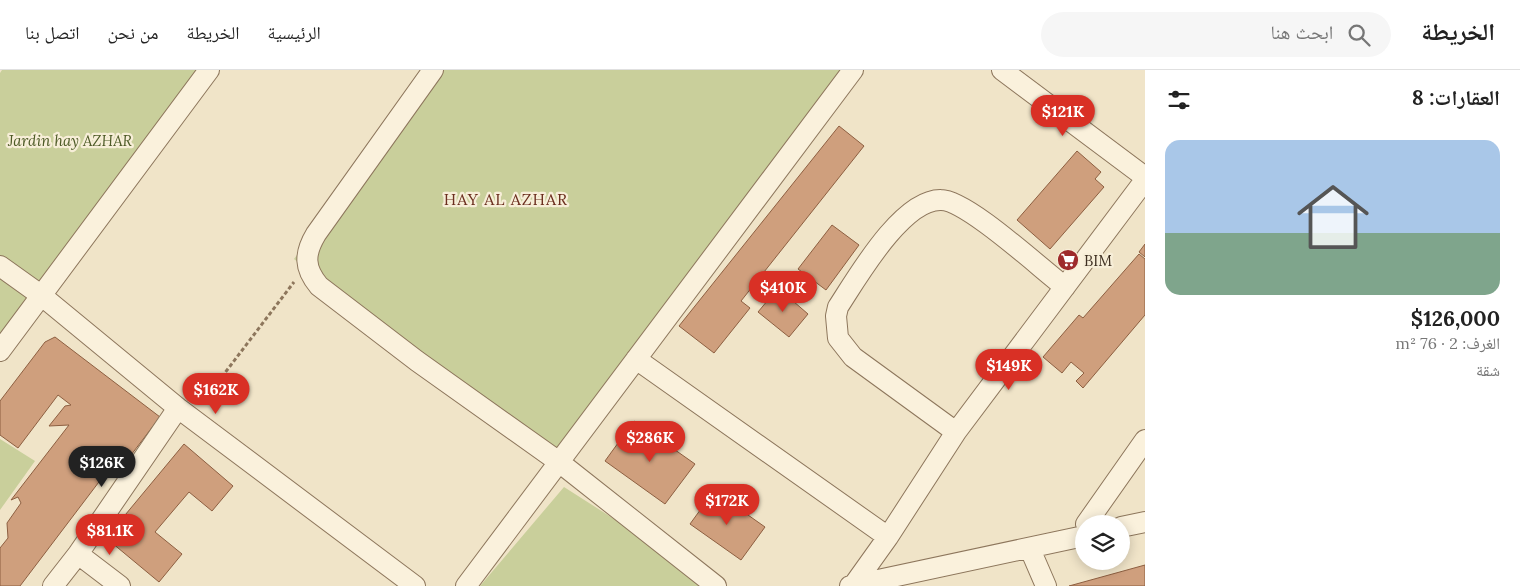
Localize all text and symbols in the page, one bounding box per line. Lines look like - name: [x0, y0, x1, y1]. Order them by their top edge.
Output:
- search box: [1041, 12, 1391, 57]
- text: الخريطة: [1421, 16, 1495, 47]
- text: ابحث هنا: [1270, 20, 1333, 44]
- text: اتصل بنا: [25, 21, 80, 44]
- text: من نحن: [108, 21, 159, 44]
- text: الخريطة: [187, 21, 240, 44]
- text: الرئيسية: [268, 21, 321, 44]
- icon: search: [1345, 21, 1373, 49]
- text: العقارات: 8: [1412, 84, 1500, 111]
- icon: filters: [1165, 86, 1193, 114]
- pin: $121K: [1028, 94, 1098, 137]
- text: $121K: [1042, 101, 1084, 121]
- park label: Jardin hay AZHAR: [7, 131, 133, 150]
- icon: home: [1288, 172, 1378, 262]
- district label: HAY AL AZHAR: [444, 189, 568, 209]
- supermarket icon: BIM: [1056, 248, 1080, 272]
- place label: BIM: [1084, 251, 1112, 270]
- pin: $410K: [748, 270, 818, 313]
- text: $410K: [760, 277, 806, 297]
- text: $126,000: [1411, 305, 1500, 332]
- text: الغرف: 2 · 76 m²: [1396, 333, 1500, 353]
- pin: $149K: [974, 348, 1044, 391]
- text: $149K: [986, 355, 1032, 375]
- text: شقة: [1476, 360, 1500, 380]
- pin: $162K: [181, 372, 251, 415]
- text: $162K: [193, 379, 239, 399]
- pin: $286K: [615, 420, 685, 463]
- text: $286K: [626, 427, 674, 447]
- pin: $126K: [67, 446, 137, 488]
- text: $126K: [79, 452, 125, 472]
- pin: $172K: [692, 484, 762, 526]
- text: $172K: [705, 490, 749, 510]
- pin: $81.1K: [69, 514, 151, 556]
- map controls: [1075, 515, 1130, 570]
- button: layers: [1075, 515, 1130, 570]
- text: $81.1K: [87, 520, 133, 540]

